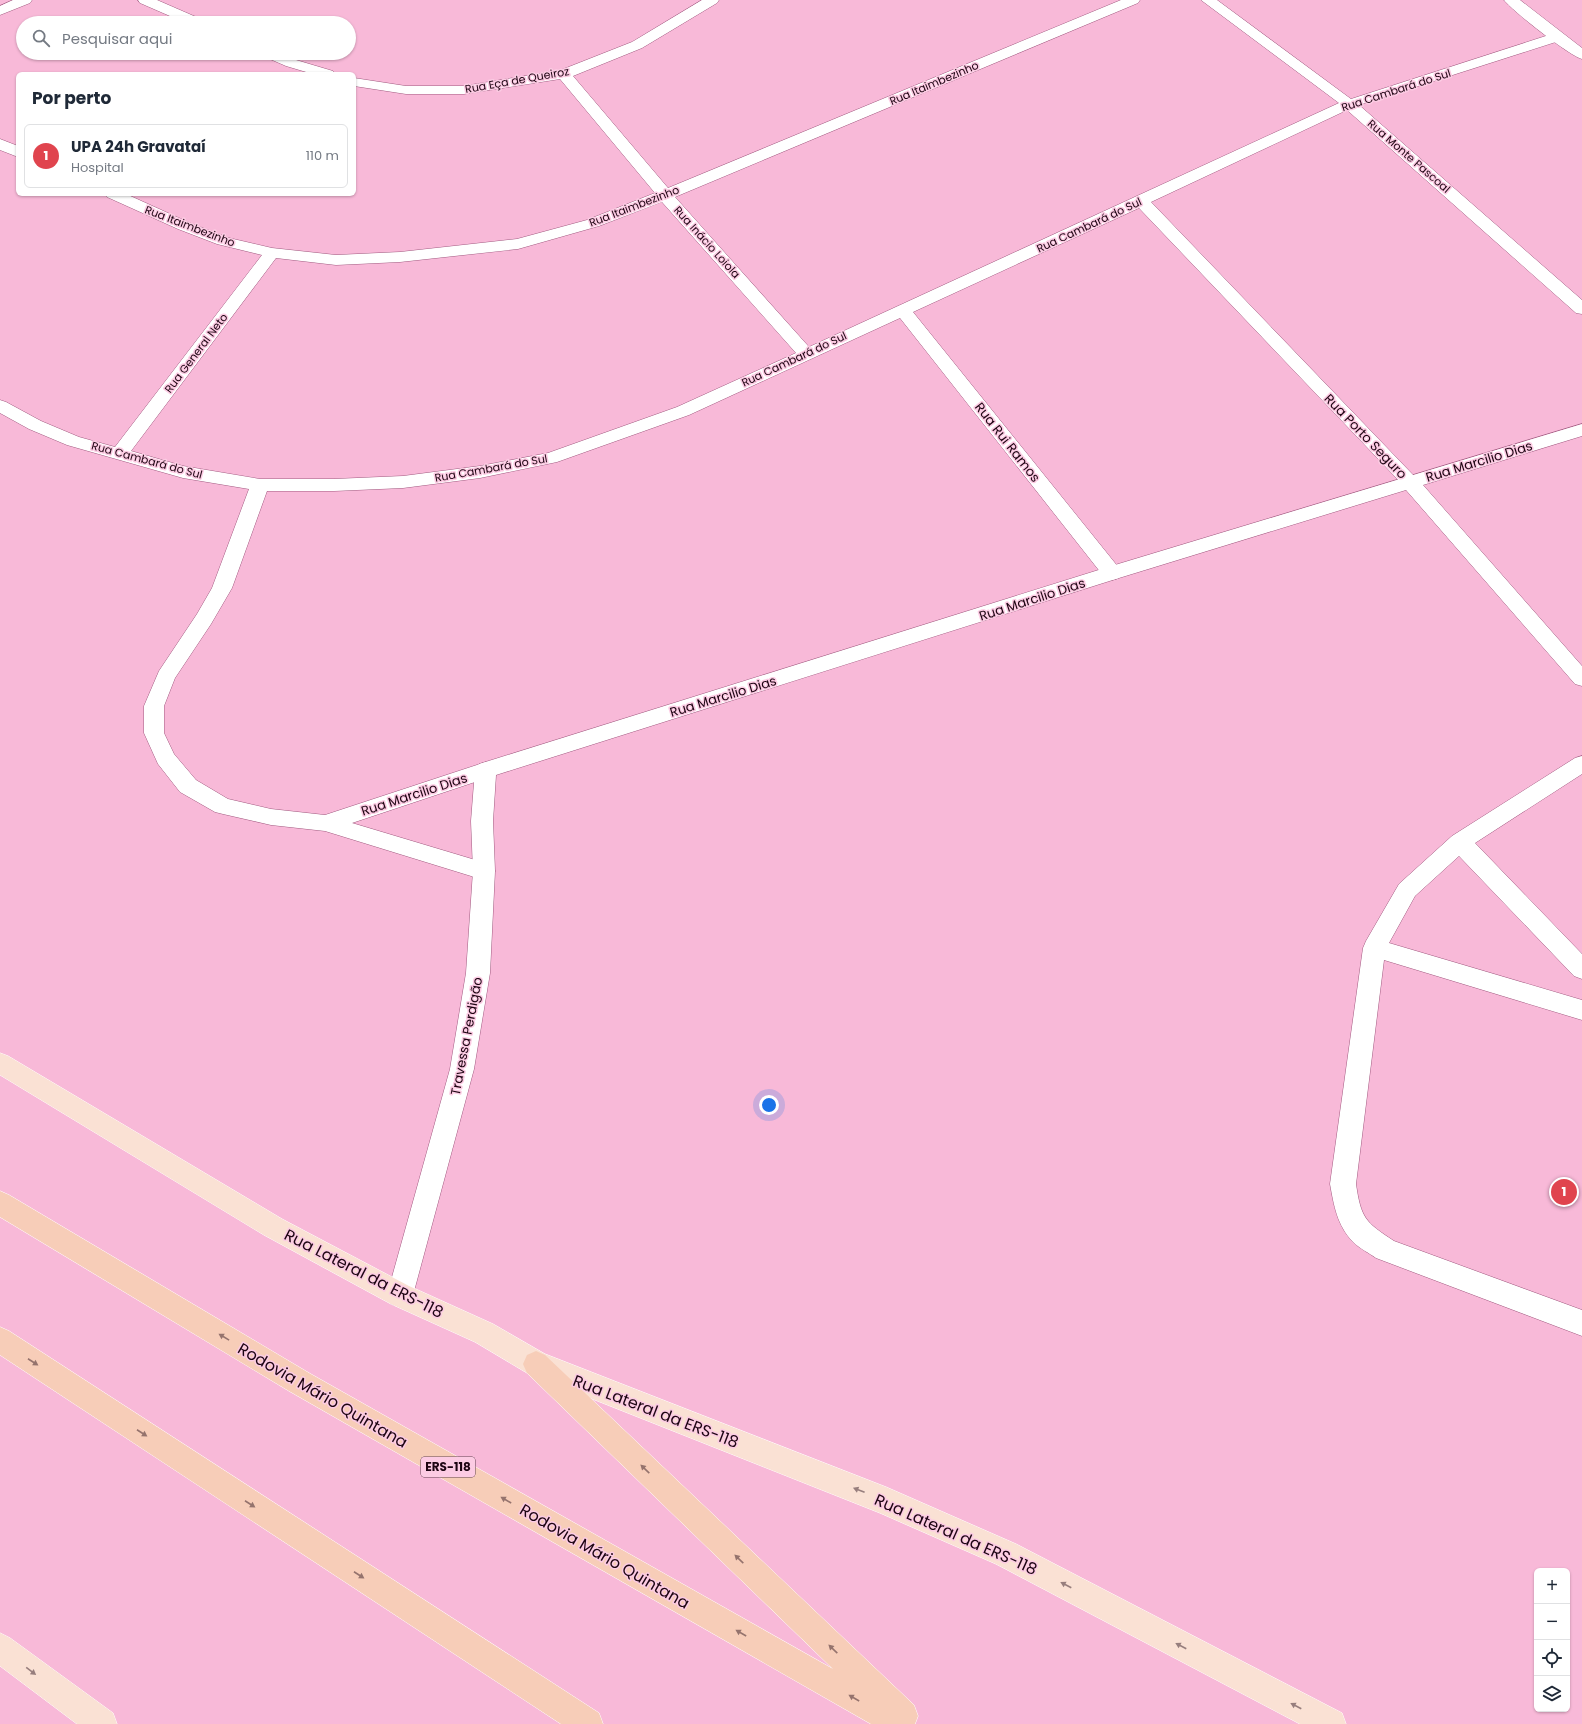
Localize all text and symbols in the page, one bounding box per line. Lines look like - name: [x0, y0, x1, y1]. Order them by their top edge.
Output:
- search box: [16, 16, 356, 60]
- icon: search: [30, 27, 52, 49]
- text: Pesquisar aqui: [62, 28, 172, 49]
- street label: Rua Itaimbezinho: [887, 57, 981, 109]
- street label: Rua Eça de Queiroz: [464, 63, 570, 97]
- street label: Rua Cambará do Sul: [1339, 65, 1453, 115]
- text: Por perto: [32, 86, 111, 110]
- street label: Rua Monte Pascoal: [1364, 116, 1454, 196]
- text: UPA 24h Gravataí: [71, 136, 206, 157]
- text: 1: [44, 146, 48, 165]
- text: 110 m: [306, 146, 339, 165]
- text: Hospital: [71, 158, 124, 177]
- street label: Rua Itaimbezinho: [587, 181, 681, 231]
- street label: Rua Cambará do Sul: [1034, 194, 1144, 256]
- street label: Rua Itaimbezinho: [143, 201, 237, 251]
- street label: Rua Inácio Loiola: [670, 202, 744, 282]
- street label: Rua General Neto: [161, 310, 231, 396]
- street label: Rua Cambará do Sul: [739, 328, 849, 390]
- street label: Rua Porto Seguro: [1320, 390, 1411, 483]
- street label: Rua Rui Ramos: [970, 398, 1045, 486]
- street label: Rua Marcilio Dias: [1424, 436, 1535, 487]
- street label: Rua Cambará do Sul: [90, 437, 204, 483]
- street label: Rua Cambará do Sul: [433, 450, 549, 486]
- street label: Rua Marcilio Dias: [977, 573, 1088, 626]
- street label: Rua Marcilio Dias: [668, 671, 779, 722]
- street label: Rua Marcilio Dias: [359, 768, 470, 821]
- street label: Travessa Perdigão: [446, 975, 487, 1097]
- your location: [759, 1095, 779, 1115]
- pin: 1: [1551, 1177, 1577, 1207]
- street label: Rua Lateral da ERS-118: [280, 1223, 447, 1324]
- one-way arrow: [219, 1333, 229, 1341]
- street label: Rodovia Mário Quintana: [234, 1337, 412, 1454]
- one-way arrow: [28, 1358, 38, 1366]
- street label: Rua Lateral da ERS-118: [570, 1369, 742, 1454]
- one-way arrow: [136, 1429, 147, 1437]
- road number: ERS-118: [421, 1457, 475, 1477]
- one-way arrow: [640, 1464, 650, 1473]
- one-way arrow: [852, 1487, 864, 1493]
- street label: Rua Lateral da ERS-118: [871, 1488, 1041, 1581]
- one-way arrow: [501, 1497, 512, 1503]
- street label: Rodovia Mário Quintana: [516, 1498, 694, 1615]
- one-way arrow: [245, 1500, 256, 1508]
- one-way arrow: [734, 1554, 744, 1563]
- map controls: [1534, 1568, 1570, 1712]
- button: +: [1534, 1568, 1570, 1604]
- one-way arrow: [354, 1571, 364, 1579]
- one-way arrow: [1060, 1582, 1072, 1589]
- button: −: [1534, 1604, 1570, 1640]
- one-way arrow: [735, 1630, 747, 1637]
- button: locate: [1534, 1640, 1570, 1676]
- one-way arrow: [1175, 1642, 1187, 1649]
- one-way arrow: [828, 1644, 838, 1653]
- one-way arrow: [26, 1667, 37, 1675]
- button: layers: [1534, 1676, 1570, 1712]
- one-way arrow: [848, 1694, 860, 1701]
- one-way arrow: [1290, 1703, 1302, 1709]

